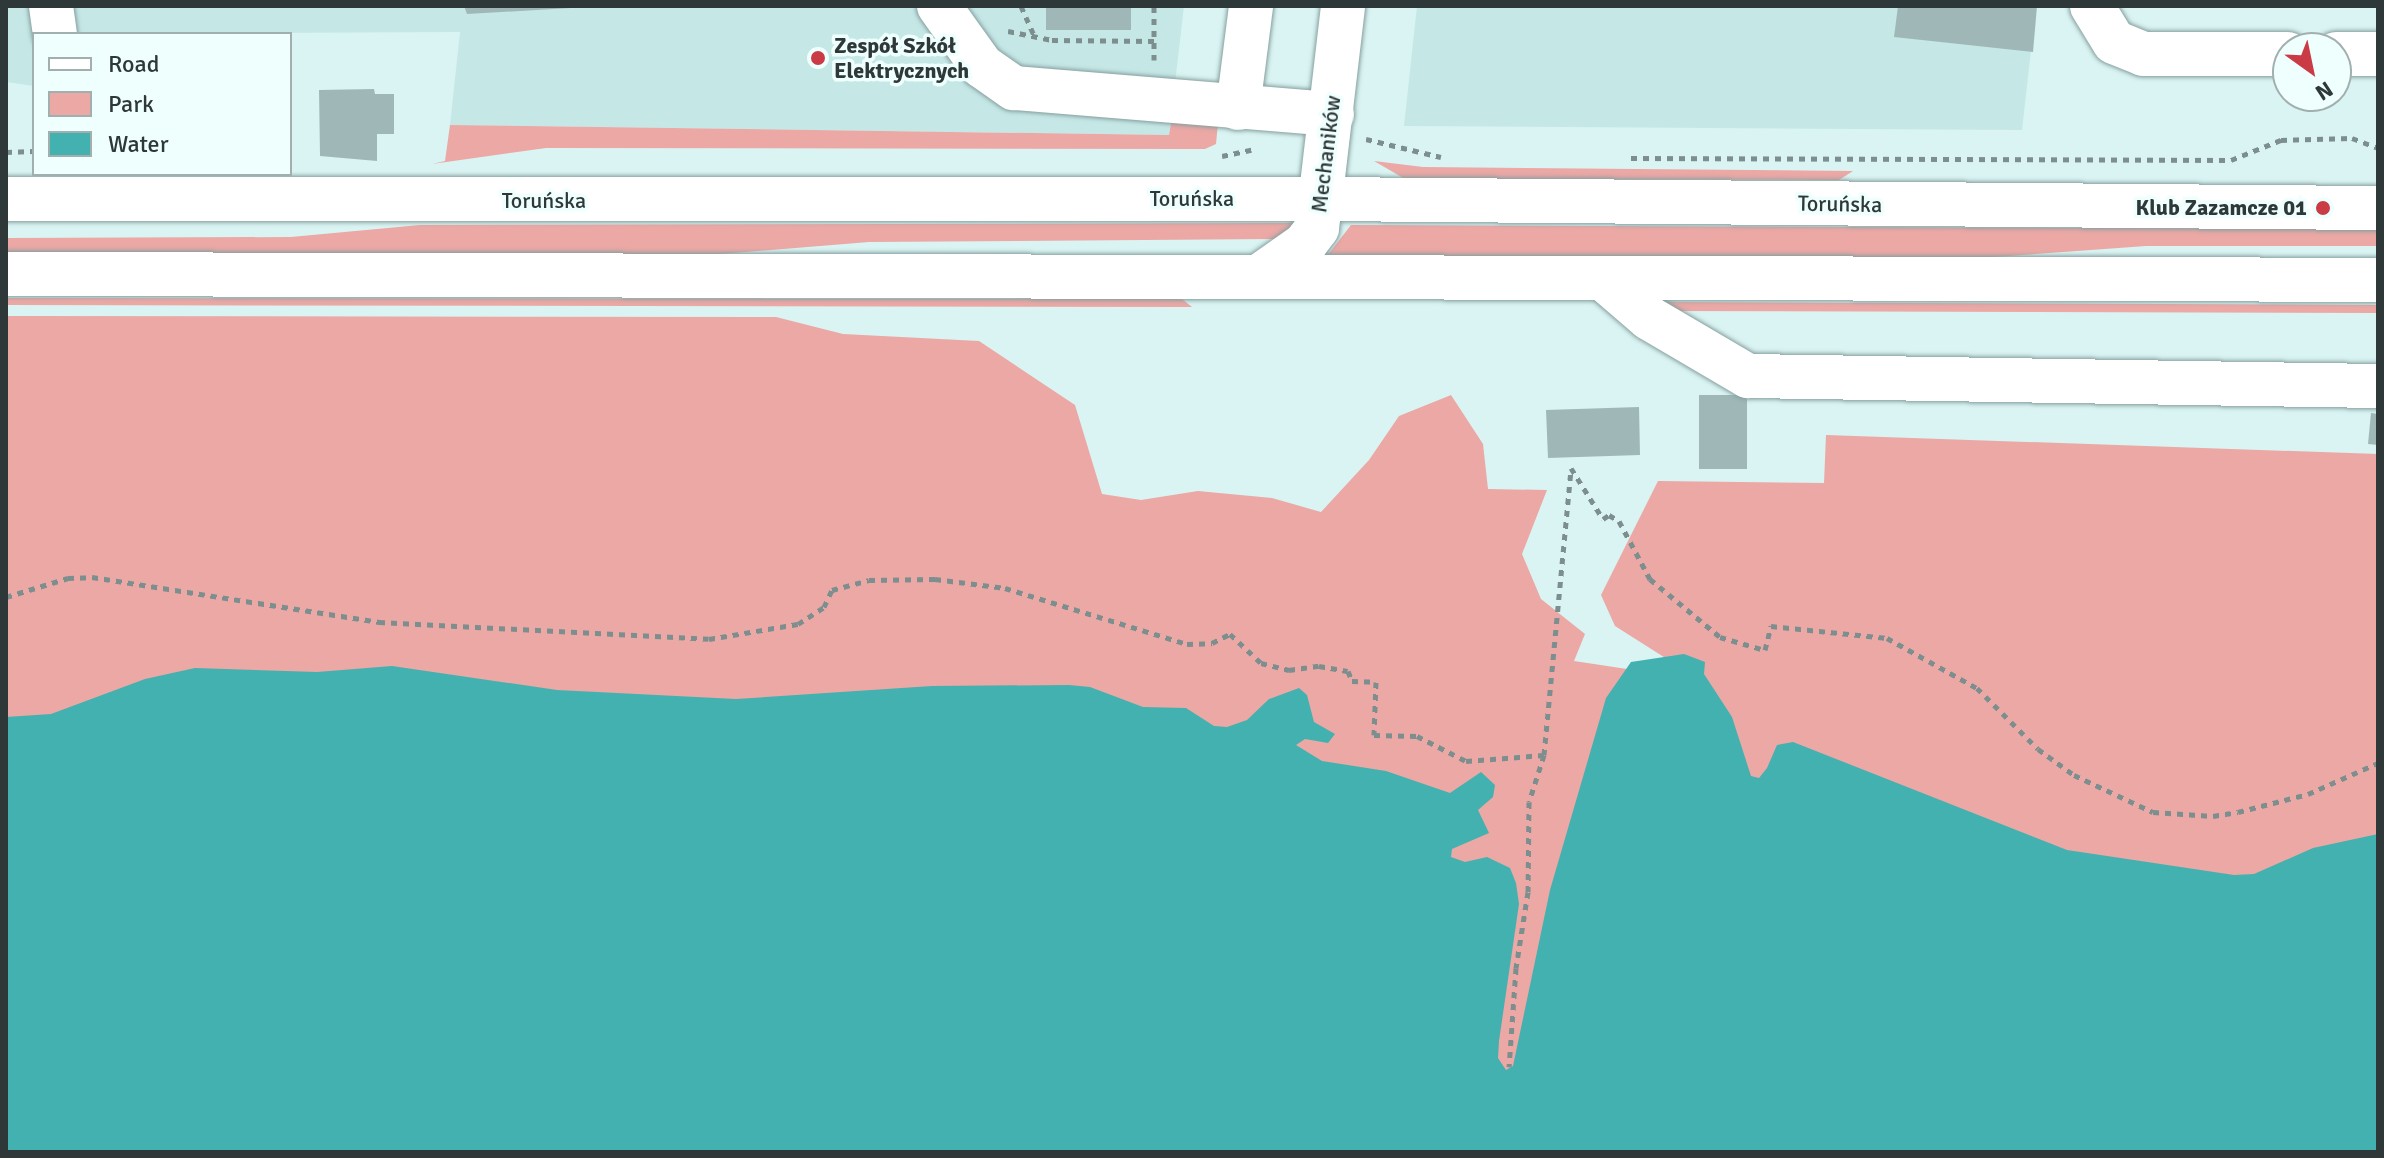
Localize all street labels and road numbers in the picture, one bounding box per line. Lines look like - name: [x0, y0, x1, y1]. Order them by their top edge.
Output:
- street label: Mechaników: [1306, 94, 1346, 214]
- street label: Toruńska: [1150, 186, 1234, 212]
- street label: Toruńska: [502, 188, 586, 214]
- street label: Toruńska: [1798, 190, 1882, 218]

